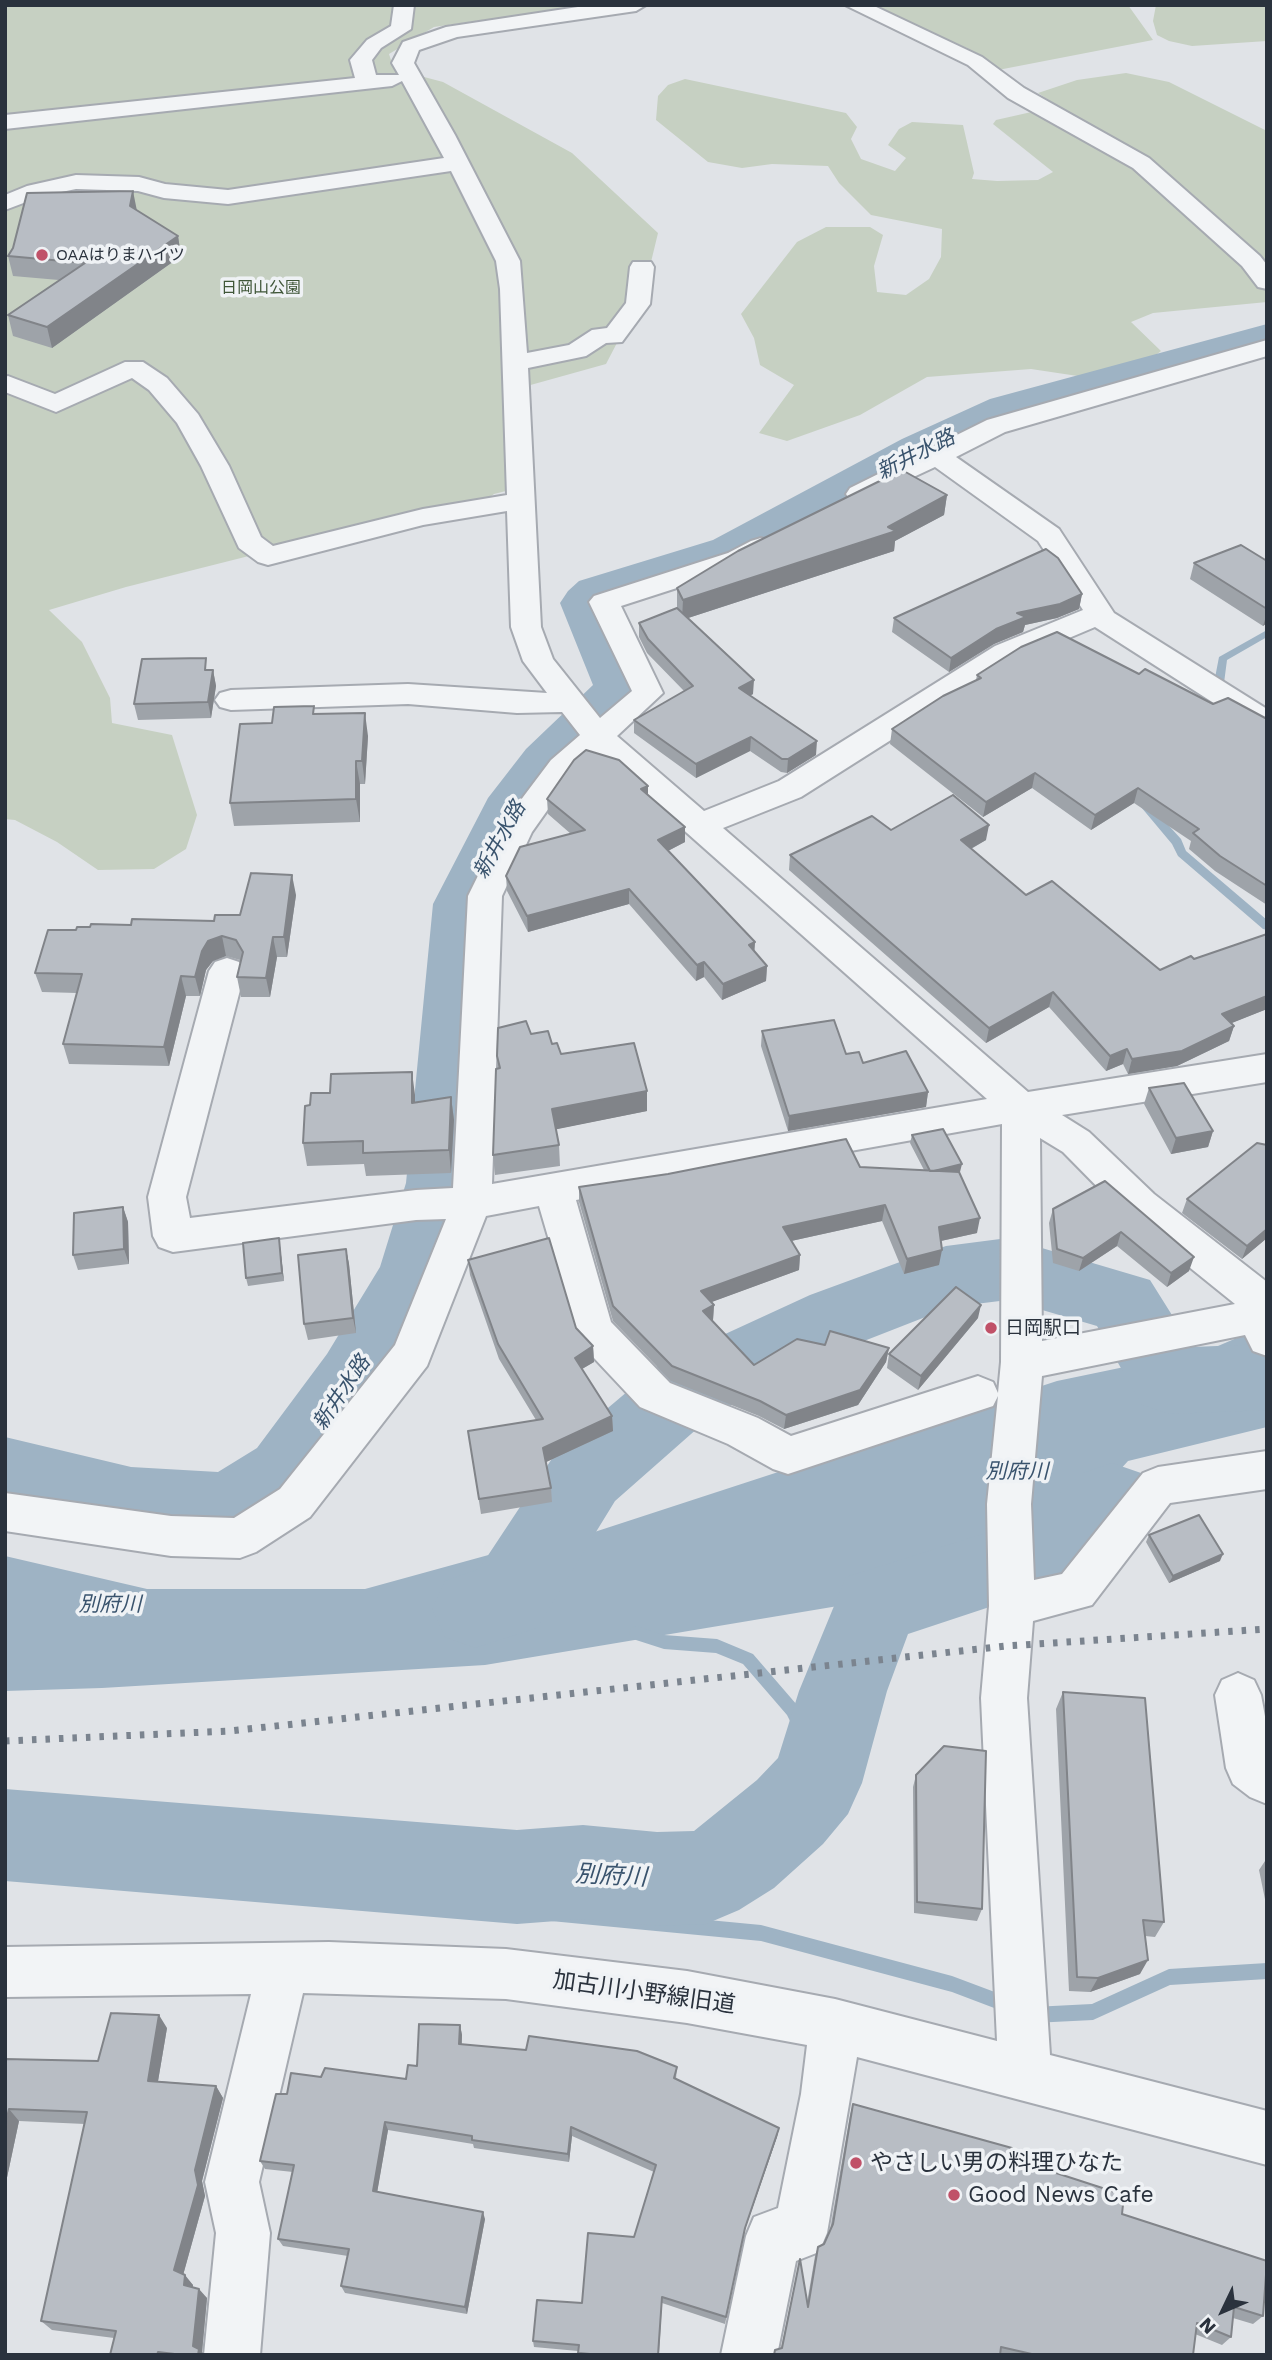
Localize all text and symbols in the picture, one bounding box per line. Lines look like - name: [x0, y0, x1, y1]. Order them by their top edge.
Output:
- place label: OAAはりまハイツ: [56, 245, 185, 265]
- marker: OAAはりまハイツ: [34, 247, 50, 263]
- park label: 日岡山公園: [221, 278, 301, 298]
- water label: 新井水路: [873, 425, 959, 485]
- water label: 新井水路: [469, 797, 531, 883]
- place label: 日岡駅口: [1005, 1317, 1081, 1339]
- marker: 日岡駅口: [983, 1320, 999, 1336]
- water label: 新井水路: [308, 1351, 376, 1435]
- water label: 別府川: [986, 1459, 1048, 1485]
- water label: 別府川: [79, 1592, 141, 1618]
- water label: 別府川: [574, 1860, 648, 1892]
- street label: 加古川小野線旧道: [551, 1967, 737, 2019]
- place label: やさしい男の料理ひなた: [870, 2149, 1123, 2177]
- marker: やさしい男の料理ひなた: [848, 2155, 864, 2171]
- place label: Good News Cafe: [968, 2181, 1154, 2209]
- marker: Good News Cafe: [946, 2187, 962, 2203]
- north arrow: [1188, 2276, 1258, 2346]
- text: N: [1194, 2313, 1221, 2339]

